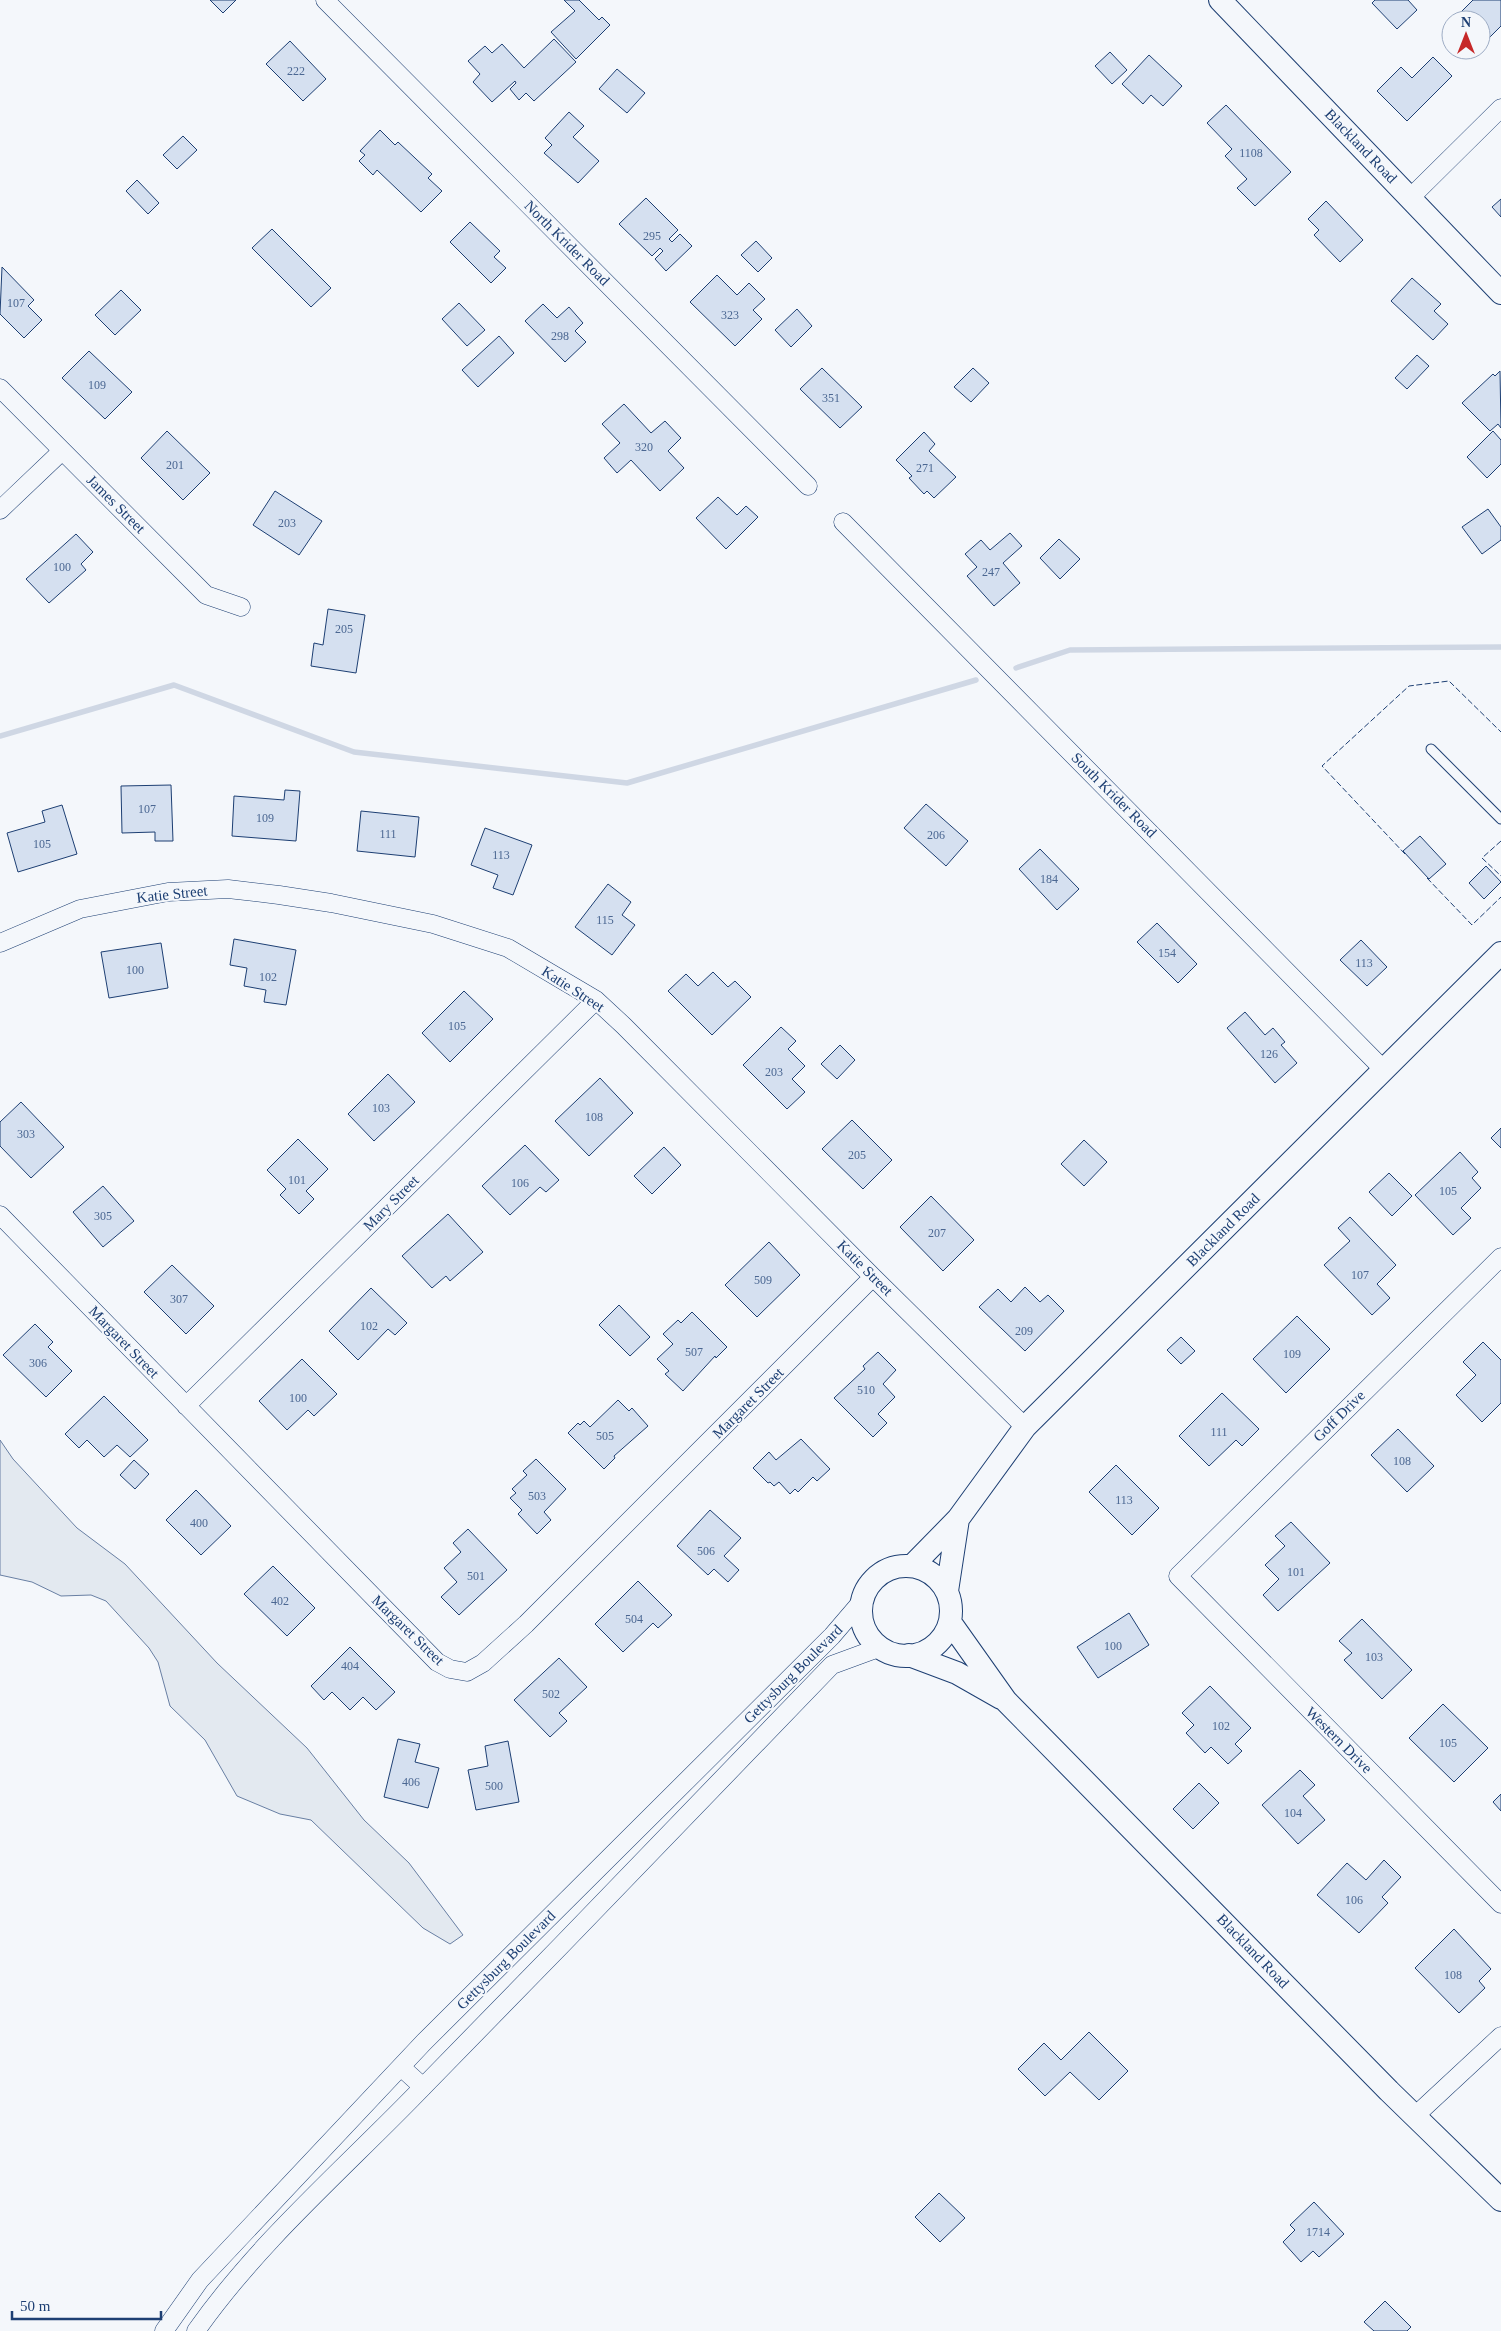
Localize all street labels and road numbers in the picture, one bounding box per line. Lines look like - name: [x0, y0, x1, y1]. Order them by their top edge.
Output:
- street label: Blackland Road: [1322, 106, 1401, 187]
- street label: North Krider Road: [521, 197, 613, 289]
- street label: James Street: [84, 472, 149, 537]
- street label: South Krider Road: [1068, 749, 1160, 841]
- street label: Katie Street: [136, 882, 209, 906]
- street label: Katie Street: [539, 963, 608, 1016]
- street label: Mary Street: [360, 1172, 422, 1234]
- street label: Blackland Road: [1183, 1190, 1263, 1270]
- street label: Katie Street: [834, 1237, 896, 1299]
- street label: Margaret Street: [86, 1303, 163, 1382]
- street label: Margaret Street: [709, 1364, 787, 1442]
- street label: Goff Drive: [1310, 1387, 1368, 1445]
- street label: Margaret Street: [369, 1592, 448, 1669]
- street label: Gettysburg Boulevard: [740, 1621, 846, 1727]
- street label: Western Drive: [1303, 1704, 1376, 1777]
- street label: Gettysburg Boulevard: [453, 1907, 559, 2013]
- street label: Blackland Road: [1214, 1911, 1293, 1992]

